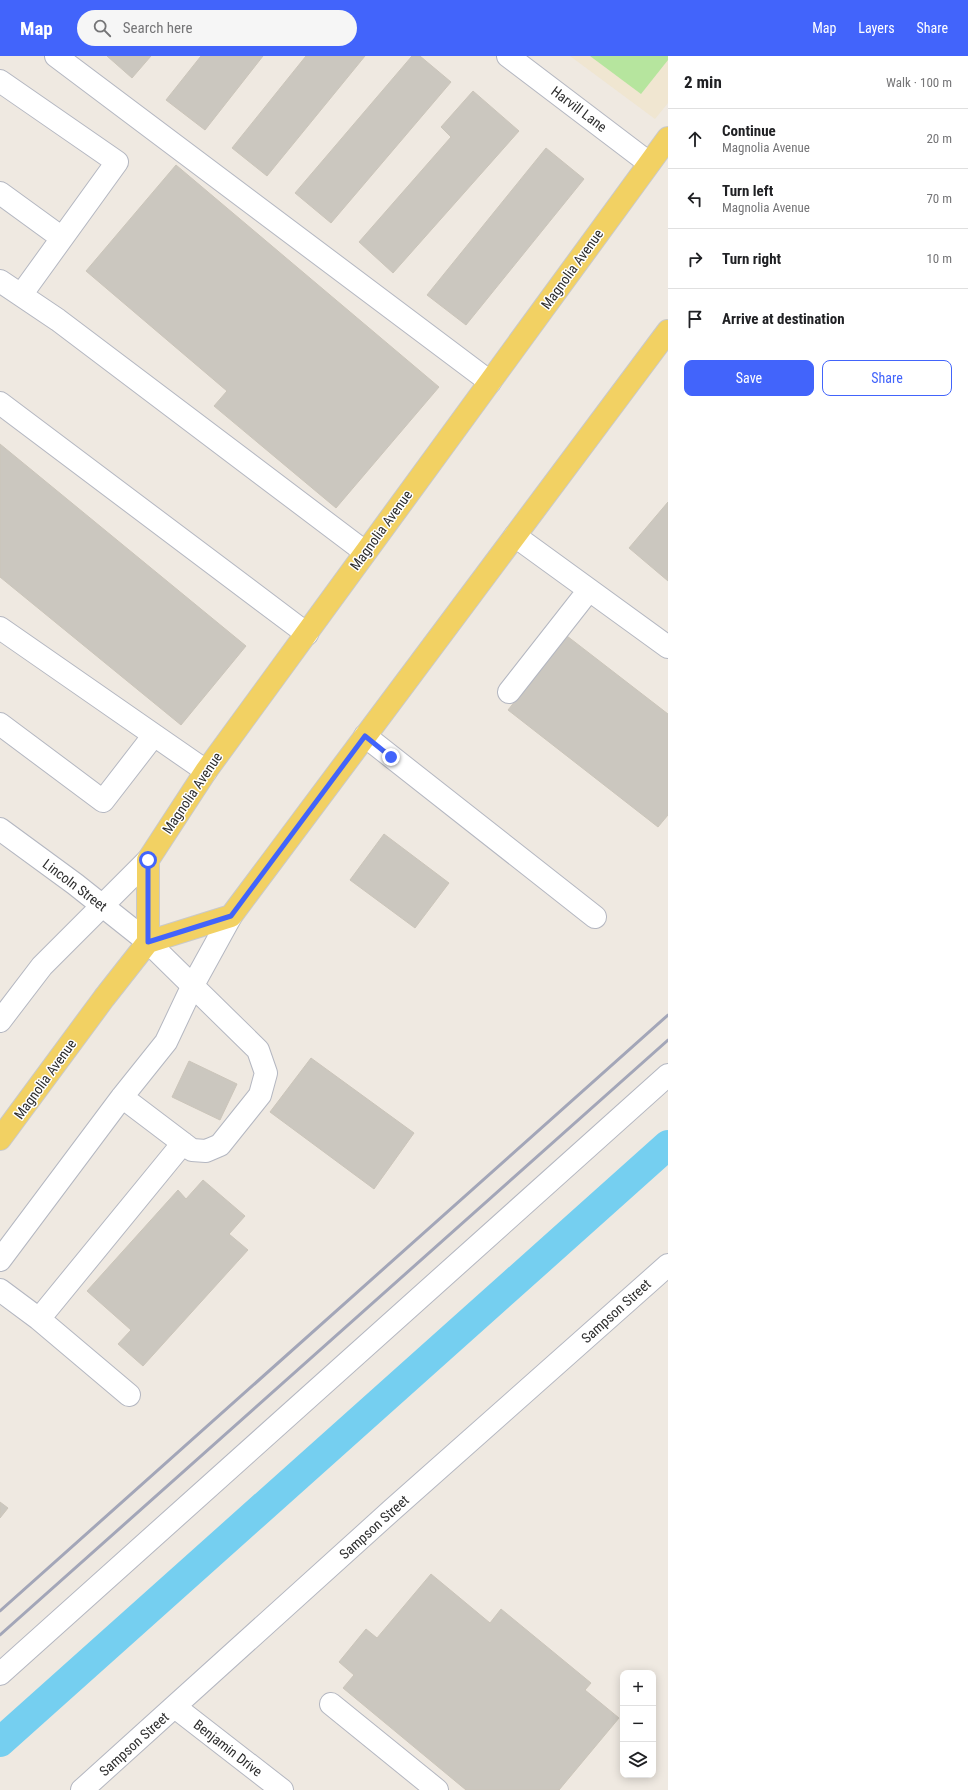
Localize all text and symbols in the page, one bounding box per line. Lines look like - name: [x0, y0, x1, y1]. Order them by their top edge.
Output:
- search box: [77, 10, 357, 46]
- text: Map: [20, 17, 53, 40]
- icon: search: [91, 17, 113, 39]
- text: Search here: [123, 19, 193, 37]
- text: Map: [812, 20, 836, 36]
- text: Layers: [858, 20, 895, 36]
- text: Share: [917, 20, 948, 36]
- text: 2 min: [684, 72, 722, 92]
- text: Walk · 100 m: [886, 75, 952, 90]
- street label: Harvill Lane: [548, 83, 610, 135]
- text: Continue: [722, 122, 776, 140]
- icon: ahead: [684, 128, 706, 150]
- text: 20 m: [926, 131, 952, 146]
- text: Magnolia Avenue: [722, 140, 810, 155]
- text: Turn left: [722, 182, 773, 200]
- icon: left: [684, 188, 706, 210]
- text: 70 m: [926, 191, 952, 206]
- text: Magnolia Avenue: [722, 200, 810, 215]
- street label: Magnolia Avenue: [538, 226, 607, 312]
- icon: right: [684, 248, 706, 270]
- text: Turn right: [722, 250, 781, 268]
- text: 10 m: [926, 251, 952, 266]
- icon: arrive: [684, 308, 706, 330]
- text: Arrive at destination: [722, 310, 845, 328]
- button: Save: [684, 360, 814, 396]
- button: Share: [822, 360, 952, 396]
- street label: Magnolia Avenue: [347, 487, 416, 573]
- route end: [382, 748, 400, 766]
- street label: Magnolia Avenue: [159, 749, 225, 837]
- route start: [139, 851, 157, 869]
- street label: Lincoln Street: [40, 856, 110, 914]
- street label: Magnolia Avenue: [11, 1036, 80, 1122]
- street label: Sampson Street: [578, 1276, 654, 1346]
- street label: Sampson Street: [336, 1492, 412, 1562]
- map controls: [620, 1670, 656, 1778]
- button: +: [620, 1670, 656, 1706]
- button: −: [620, 1706, 656, 1742]
- street label: Sampson Street: [96, 1709, 172, 1779]
- street label: Benjamin Drive: [191, 1716, 266, 1780]
- button: layers: [620, 1742, 656, 1778]

